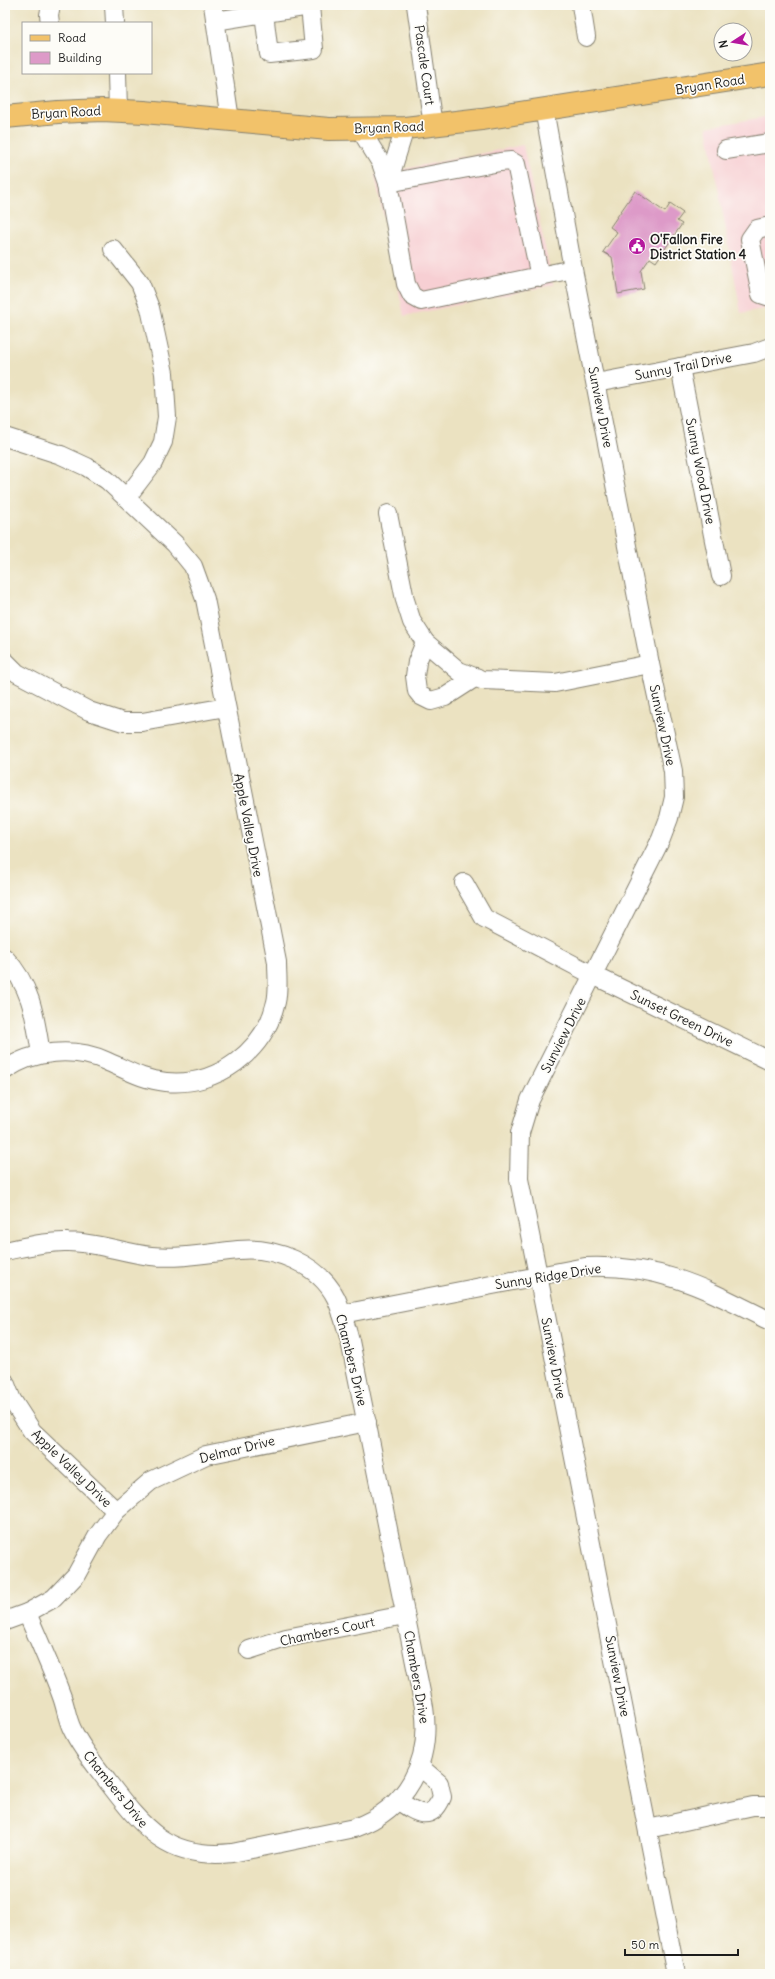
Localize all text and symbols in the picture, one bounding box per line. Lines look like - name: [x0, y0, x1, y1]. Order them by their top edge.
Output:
- legend: [22, 22, 152, 74]
- north arrow: [713, 22, 753, 62]
- street label: Pascale Court: [410, 24, 439, 107]
- text: Road: [58, 30, 86, 45]
- text: N: [716, 39, 731, 49]
- text: Building: [58, 50, 102, 65]
- street label: Bryan Road: [674, 71, 746, 98]
- street label: Bryan Road: [31, 102, 102, 123]
- street label: Bryan Road: [354, 118, 425, 137]
- place label: O'Fallon Fire District Station 4: [650, 231, 747, 263]
- public building icon: O'Fallon Fire District Station 4: [627, 236, 647, 256]
- street label: Sunny Trail Drive: [633, 349, 733, 384]
- street label: Sunview Drive: [584, 365, 617, 449]
- street label: Sunny Wood Drive: [682, 417, 719, 526]
- street label: Sunview Drive: [646, 683, 679, 767]
- street label: Apple Valley Drive: [230, 772, 267, 878]
- street label: Sunset Green Drive: [628, 986, 736, 1051]
- street label: Sunview Drive: [537, 995, 590, 1076]
- street label: Sunny Ridge Drive: [494, 1260, 602, 1293]
- street label: Chambers Drive: [332, 1312, 371, 1408]
- street label: Sunview Drive: [537, 1316, 570, 1400]
- street label: Apple Valley Drive: [28, 1426, 115, 1511]
- street label: Delmar Drive: [198, 1432, 277, 1467]
- street label: Chambers Court: [278, 1613, 377, 1650]
- street label: Chambers Drive: [400, 1629, 433, 1725]
- street label: Sunview Drive: [601, 1634, 634, 1718]
- street label: Chambers Drive: [79, 1747, 152, 1831]
- scale bar: [625, 1931, 738, 1957]
- text: 50 m: [631, 1937, 660, 1952]

